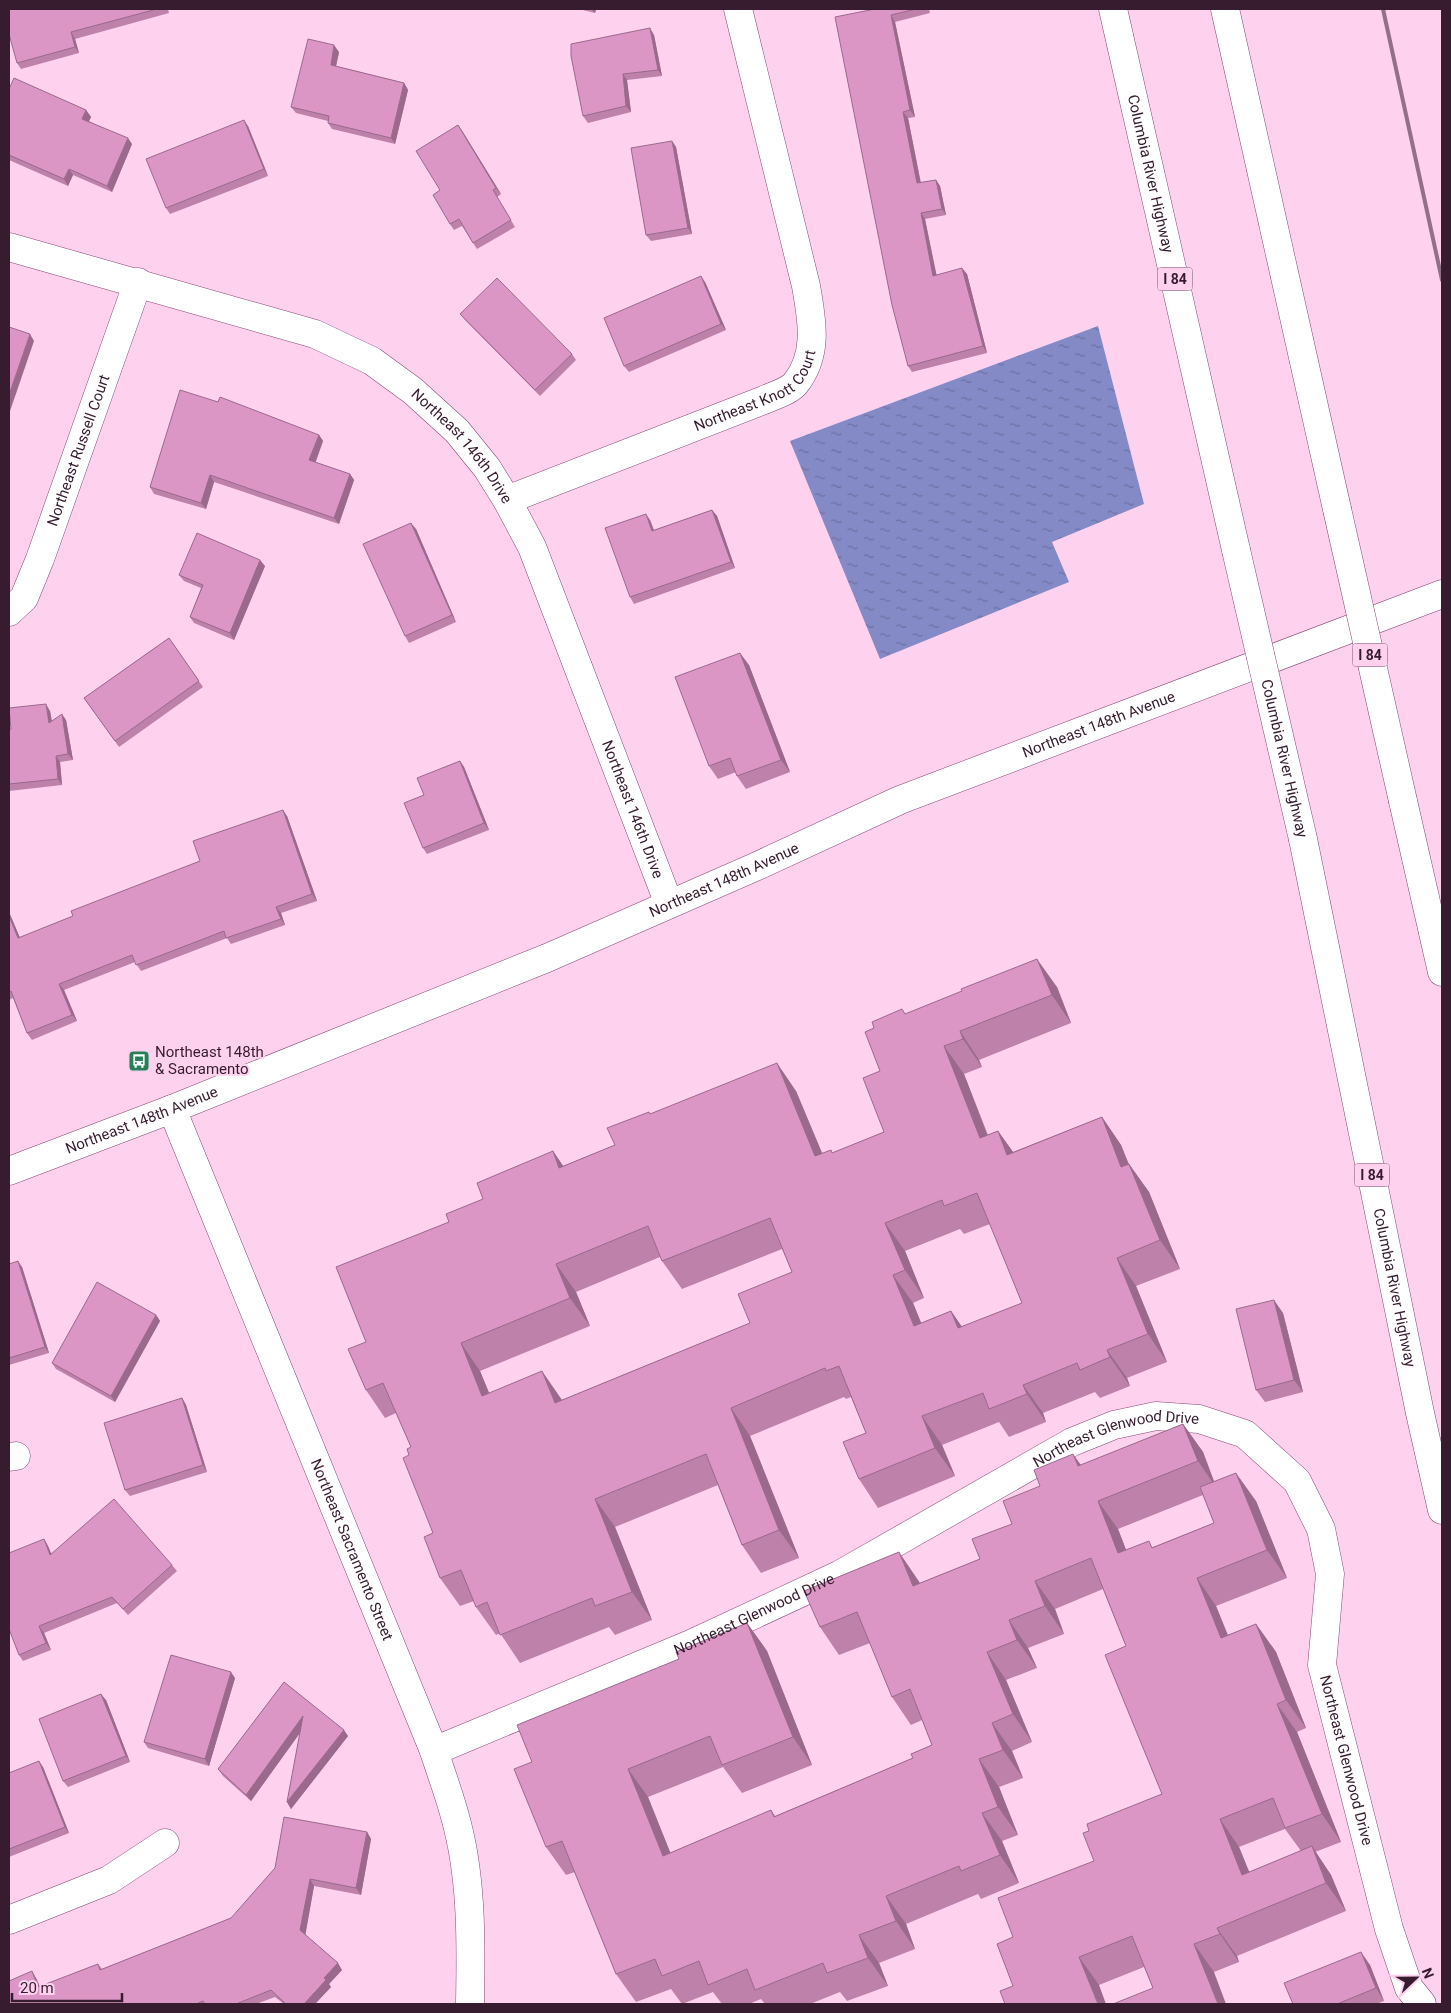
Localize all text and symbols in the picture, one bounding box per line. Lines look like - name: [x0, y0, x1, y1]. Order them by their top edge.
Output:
- street label: Columbia River Highway: [1124, 93, 1177, 255]
- road number: I 84: [1158, 268, 1192, 290]
- street label: Northeast Knott Court: [691, 348, 819, 435]
- street label: Northeast Russell Court: [43, 372, 114, 528]
- street label: Northeast 146th Drive: [408, 385, 516, 507]
- road number: I 84: [1352, 644, 1388, 666]
- street label: Columbia River Highway: [1257, 678, 1311, 839]
- street label: Northeast 148th Avenue: [1020, 687, 1178, 762]
- street label: Northeast 146th Drive: [598, 738, 667, 881]
- street label: Northeast 148th Avenue: [646, 839, 802, 921]
- place label: Northeast 148th & Sacramento: [155, 1043, 264, 1078]
- bus stop icon: Northeast 148th & Sacramento: [127, 1049, 151, 1073]
- street label: Northeast 148th Avenue: [63, 1083, 220, 1158]
- road number: I 84: [1354, 1164, 1390, 1186]
- street label: Columbia River Highway: [1369, 1207, 1419, 1369]
- street label: Northeast Glenwood Drive: [1030, 1407, 1200, 1471]
- street label: Northeast Sacramento Street: [307, 1456, 397, 1643]
- street label: Northeast Glenwood Drive: [671, 1569, 837, 1659]
- street label: Northeast Glenwood Drive: [1316, 1673, 1376, 1847]
- north arrow: [1391, 1953, 1441, 2003]
- text: N: [1419, 1966, 1437, 1981]
- scale bar: [12, 1970, 122, 2002]
- text: 20 m: [20, 1979, 54, 1997]

